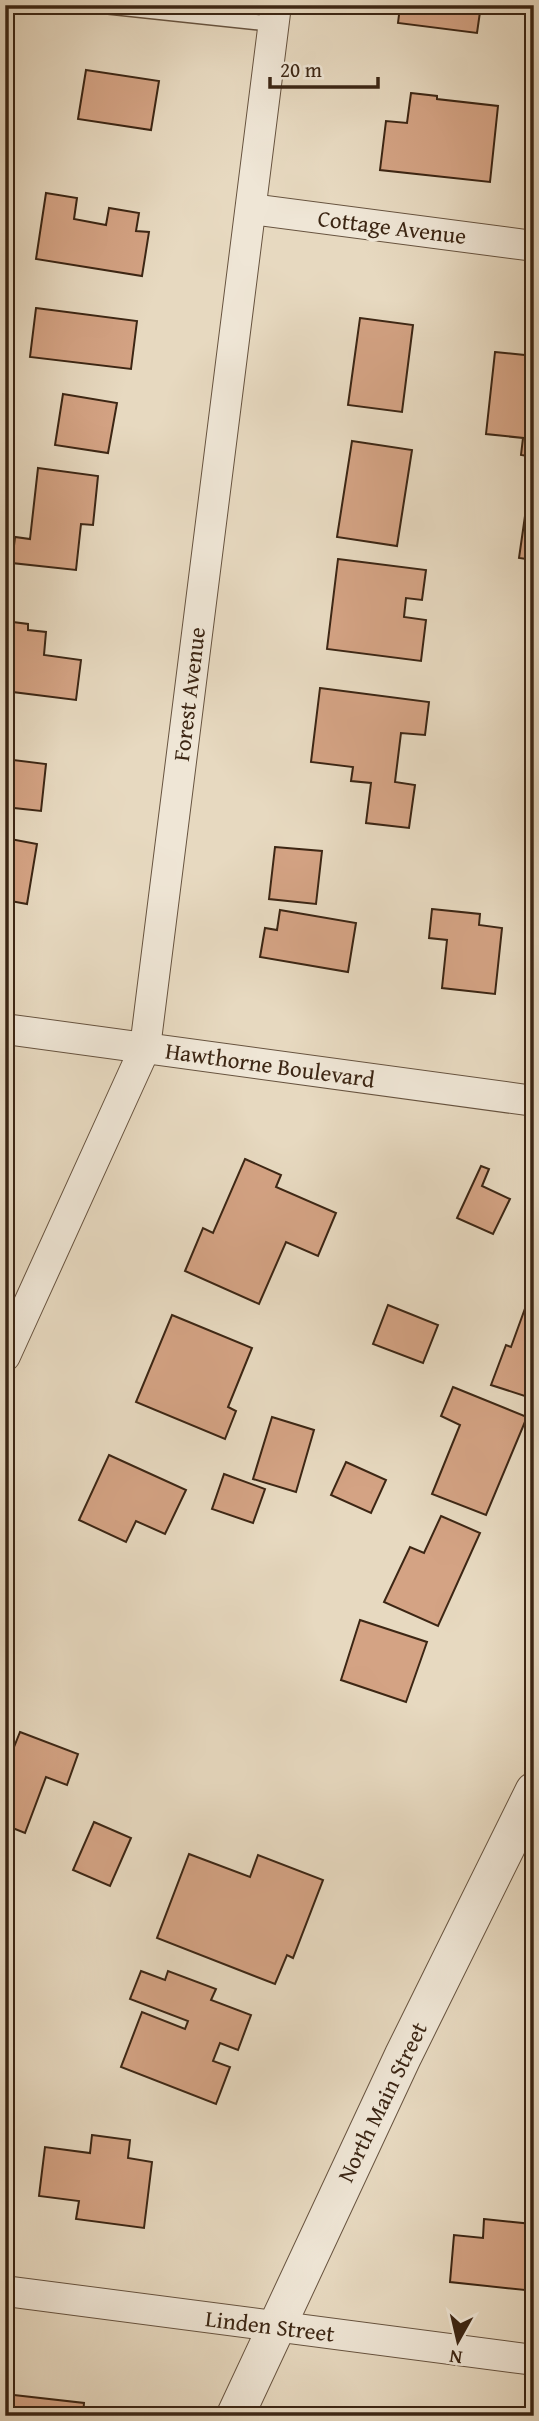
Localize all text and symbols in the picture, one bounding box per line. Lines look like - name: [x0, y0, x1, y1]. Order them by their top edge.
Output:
- scale bar: [270, 46, 378, 90]
- text: 20 m: [280, 54, 322, 85]
- street label: Cottage Avenue: [316, 201, 468, 252]
- street label: Forest Avenue: [164, 625, 213, 763]
- street label: Hawthorne Boulevard: [163, 1033, 378, 1096]
- street label: North Main Street: [328, 2016, 435, 2188]
- street label: Linden Street: [204, 2301, 337, 2350]
- north arrow: [424, 2306, 494, 2376]
- text: N: [447, 2343, 464, 2373]

